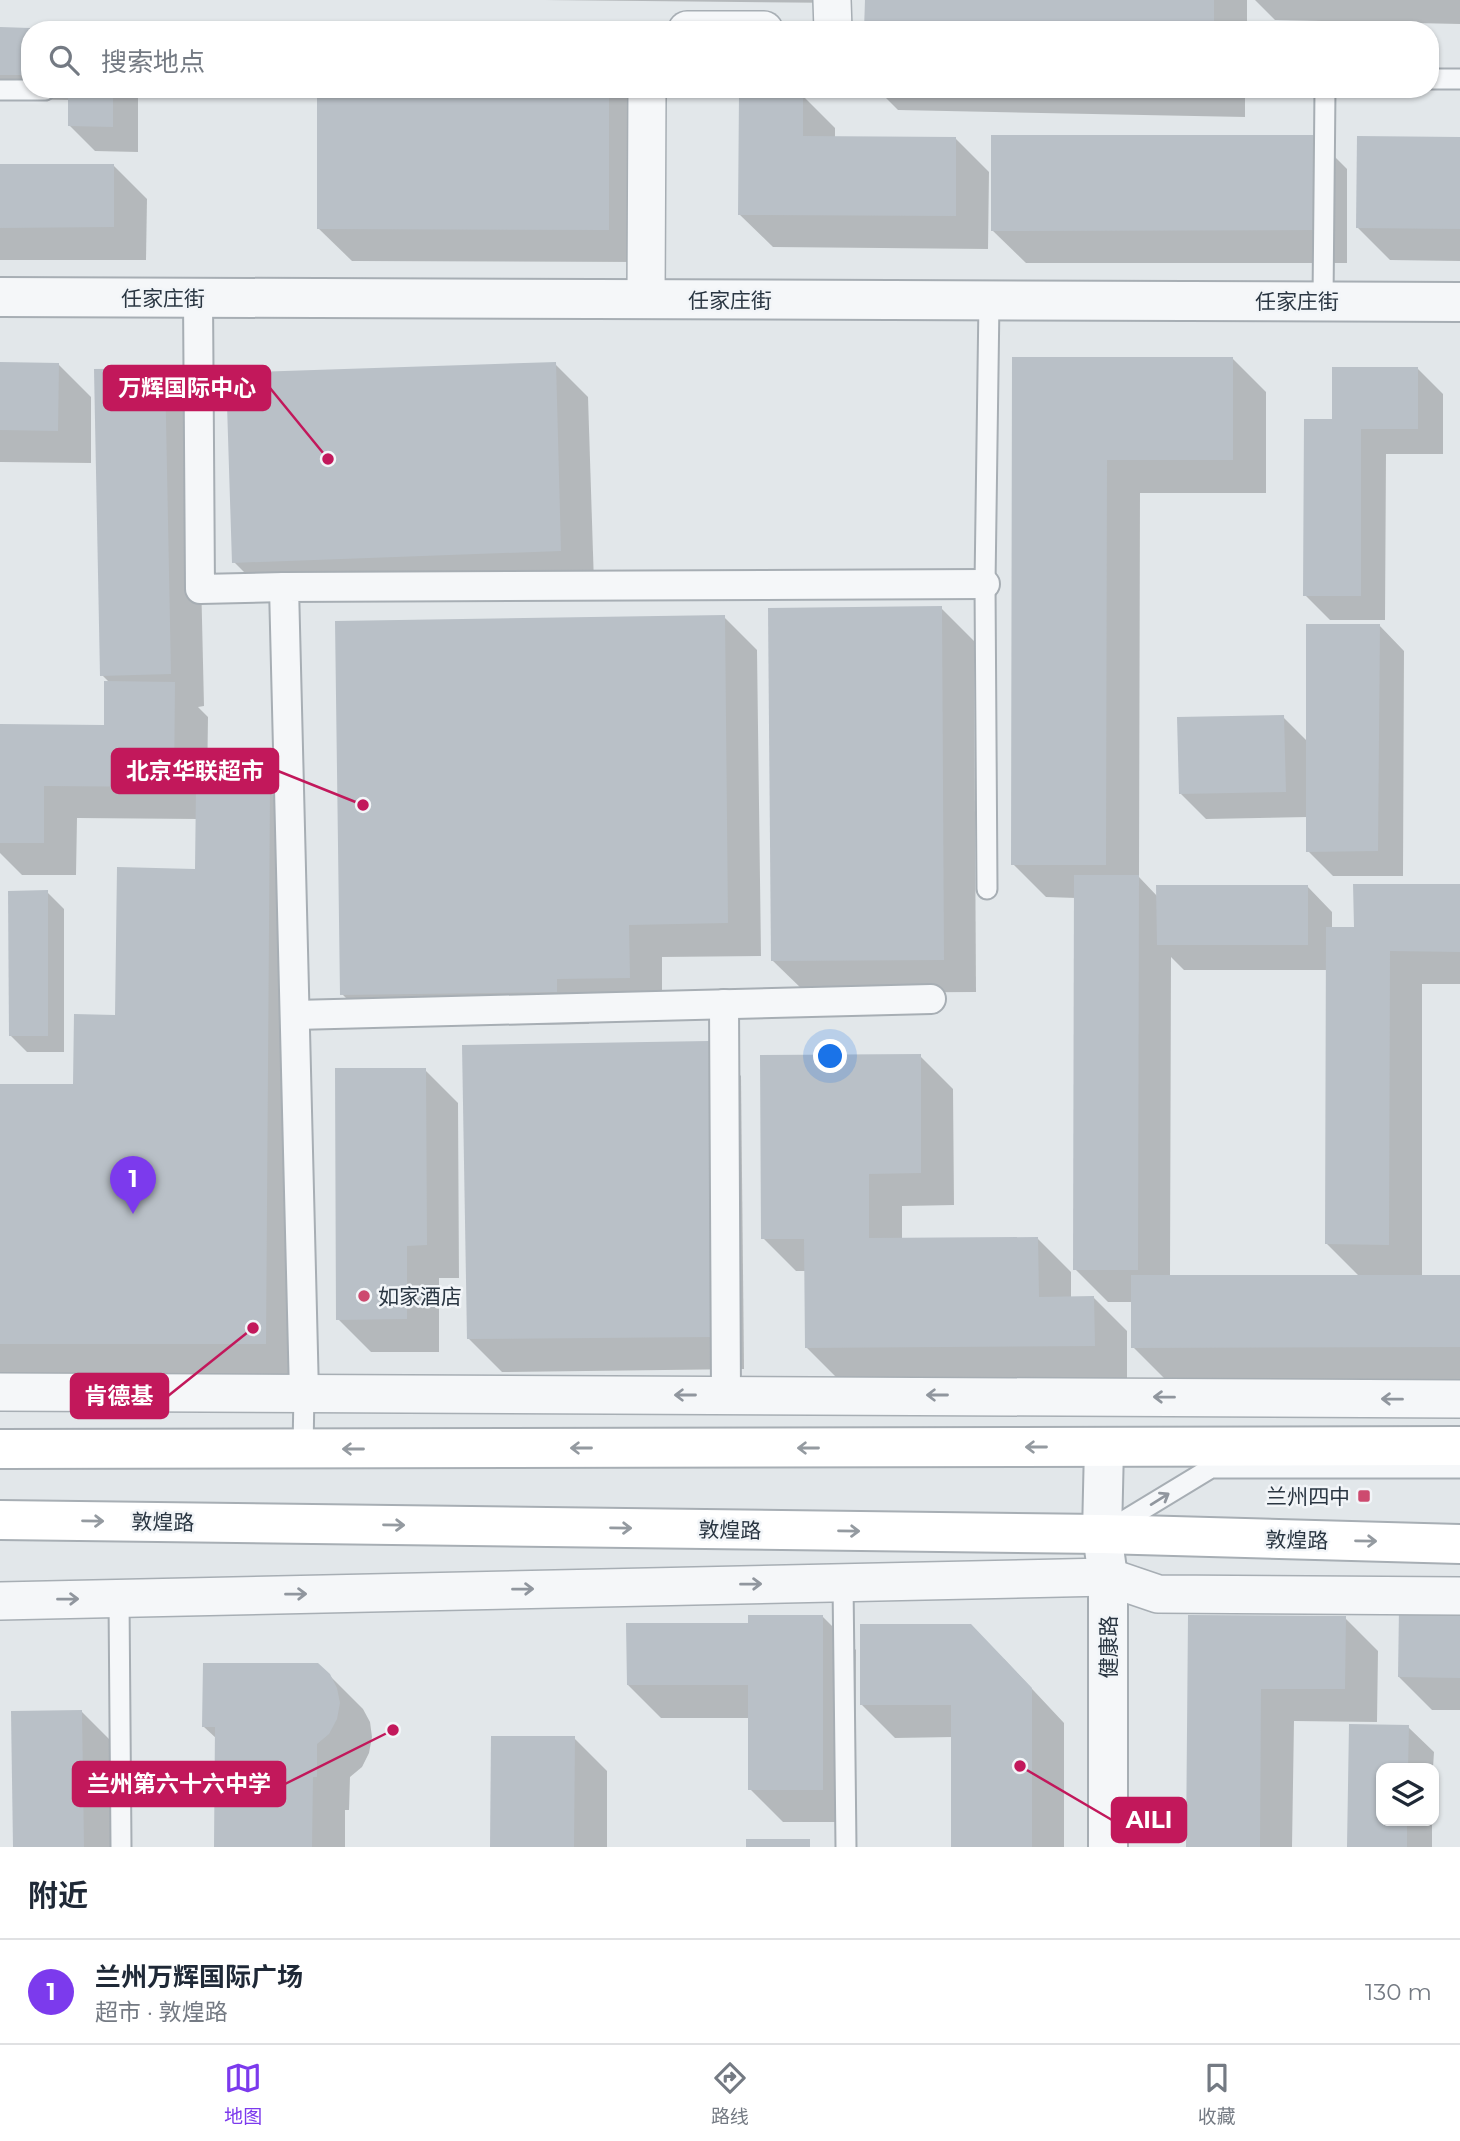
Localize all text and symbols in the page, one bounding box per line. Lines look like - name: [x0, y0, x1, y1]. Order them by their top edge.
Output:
- search box: [21, 21, 1439, 98]
- icon: search: [45, 41, 83, 79]
- text: 搜索地点: [101, 46, 205, 78]
- street label: 任家庄街: [121, 286, 205, 311]
- street label: 任家庄街: [688, 288, 772, 313]
- street label: 任家庄街: [1255, 289, 1339, 314]
- callout: 万辉国际中心: [104, 366, 270, 410]
- text: 万辉国际中心: [118, 374, 256, 402]
- callout: 北京华联超市: [112, 749, 278, 793]
- text: 北京华联超市: [126, 757, 264, 785]
- your location: [813, 1039, 847, 1073]
- pin: 1: [110, 1156, 156, 1214]
- place label: 如家酒店: [378, 1284, 462, 1309]
- marker: 如家酒店: [356, 1288, 372, 1304]
- callout: 肯德基: [71, 1374, 168, 1418]
- text: 肯德基: [85, 1382, 154, 1410]
- one-way arrow: [674, 1388, 697, 1401]
- one-way arrow: [926, 1389, 949, 1402]
- one-way arrow: [1153, 1390, 1176, 1404]
- one-way arrow: [1381, 1392, 1404, 1406]
- one-way arrow: [1024, 1440, 1047, 1454]
- one-way arrow: [569, 1441, 592, 1455]
- one-way arrow: [797, 1441, 820, 1455]
- one-way arrow: [342, 1442, 365, 1456]
- place label: 兰州四中: [1266, 1484, 1350, 1509]
- marker: 兰州四中: [1356, 1488, 1372, 1504]
- one-way arrow: [1150, 1491, 1170, 1505]
- street label: 敦煌路: [131, 1509, 195, 1535]
- one-way arrow: [81, 1515, 104, 1528]
- street label: 敦煌路: [698, 1517, 762, 1543]
- one-way arrow: [382, 1518, 405, 1532]
- one-way arrow: [609, 1521, 632, 1535]
- one-way arrow: [837, 1524, 860, 1538]
- street label: 敦煌路: [1265, 1527, 1329, 1553]
- one-way arrow: [1355, 1535, 1378, 1548]
- one-way arrow: [739, 1578, 762, 1591]
- one-way arrow: [511, 1583, 534, 1596]
- one-way arrow: [284, 1587, 307, 1601]
- one-way arrow: [56, 1592, 79, 1606]
- street label: 健康路: [1096, 1616, 1121, 1679]
- callout: 兰州第六十六中学: [73, 1762, 285, 1806]
- map controls: [1376, 1763, 1439, 1826]
- button: layers: [1376, 1763, 1439, 1826]
- text: 兰州第六十六中学: [87, 1770, 271, 1798]
- callout: AILI: [1112, 1798, 1186, 1842]
- text: AILI: [1125, 1806, 1172, 1834]
- text: 附近: [28, 1877, 88, 1914]
- text: 兰州万辉国际广场: [95, 1961, 303, 1993]
- text: 1: [46, 1978, 56, 2006]
- text: 130 m: [1365, 1978, 1432, 2006]
- text: 超市 · 敦煌路: [95, 1998, 228, 2026]
- tab: 地图: [224, 2059, 262, 2128]
- tab: 路线: [711, 2059, 749, 2128]
- tab: 收藏: [1198, 2059, 1236, 2128]

